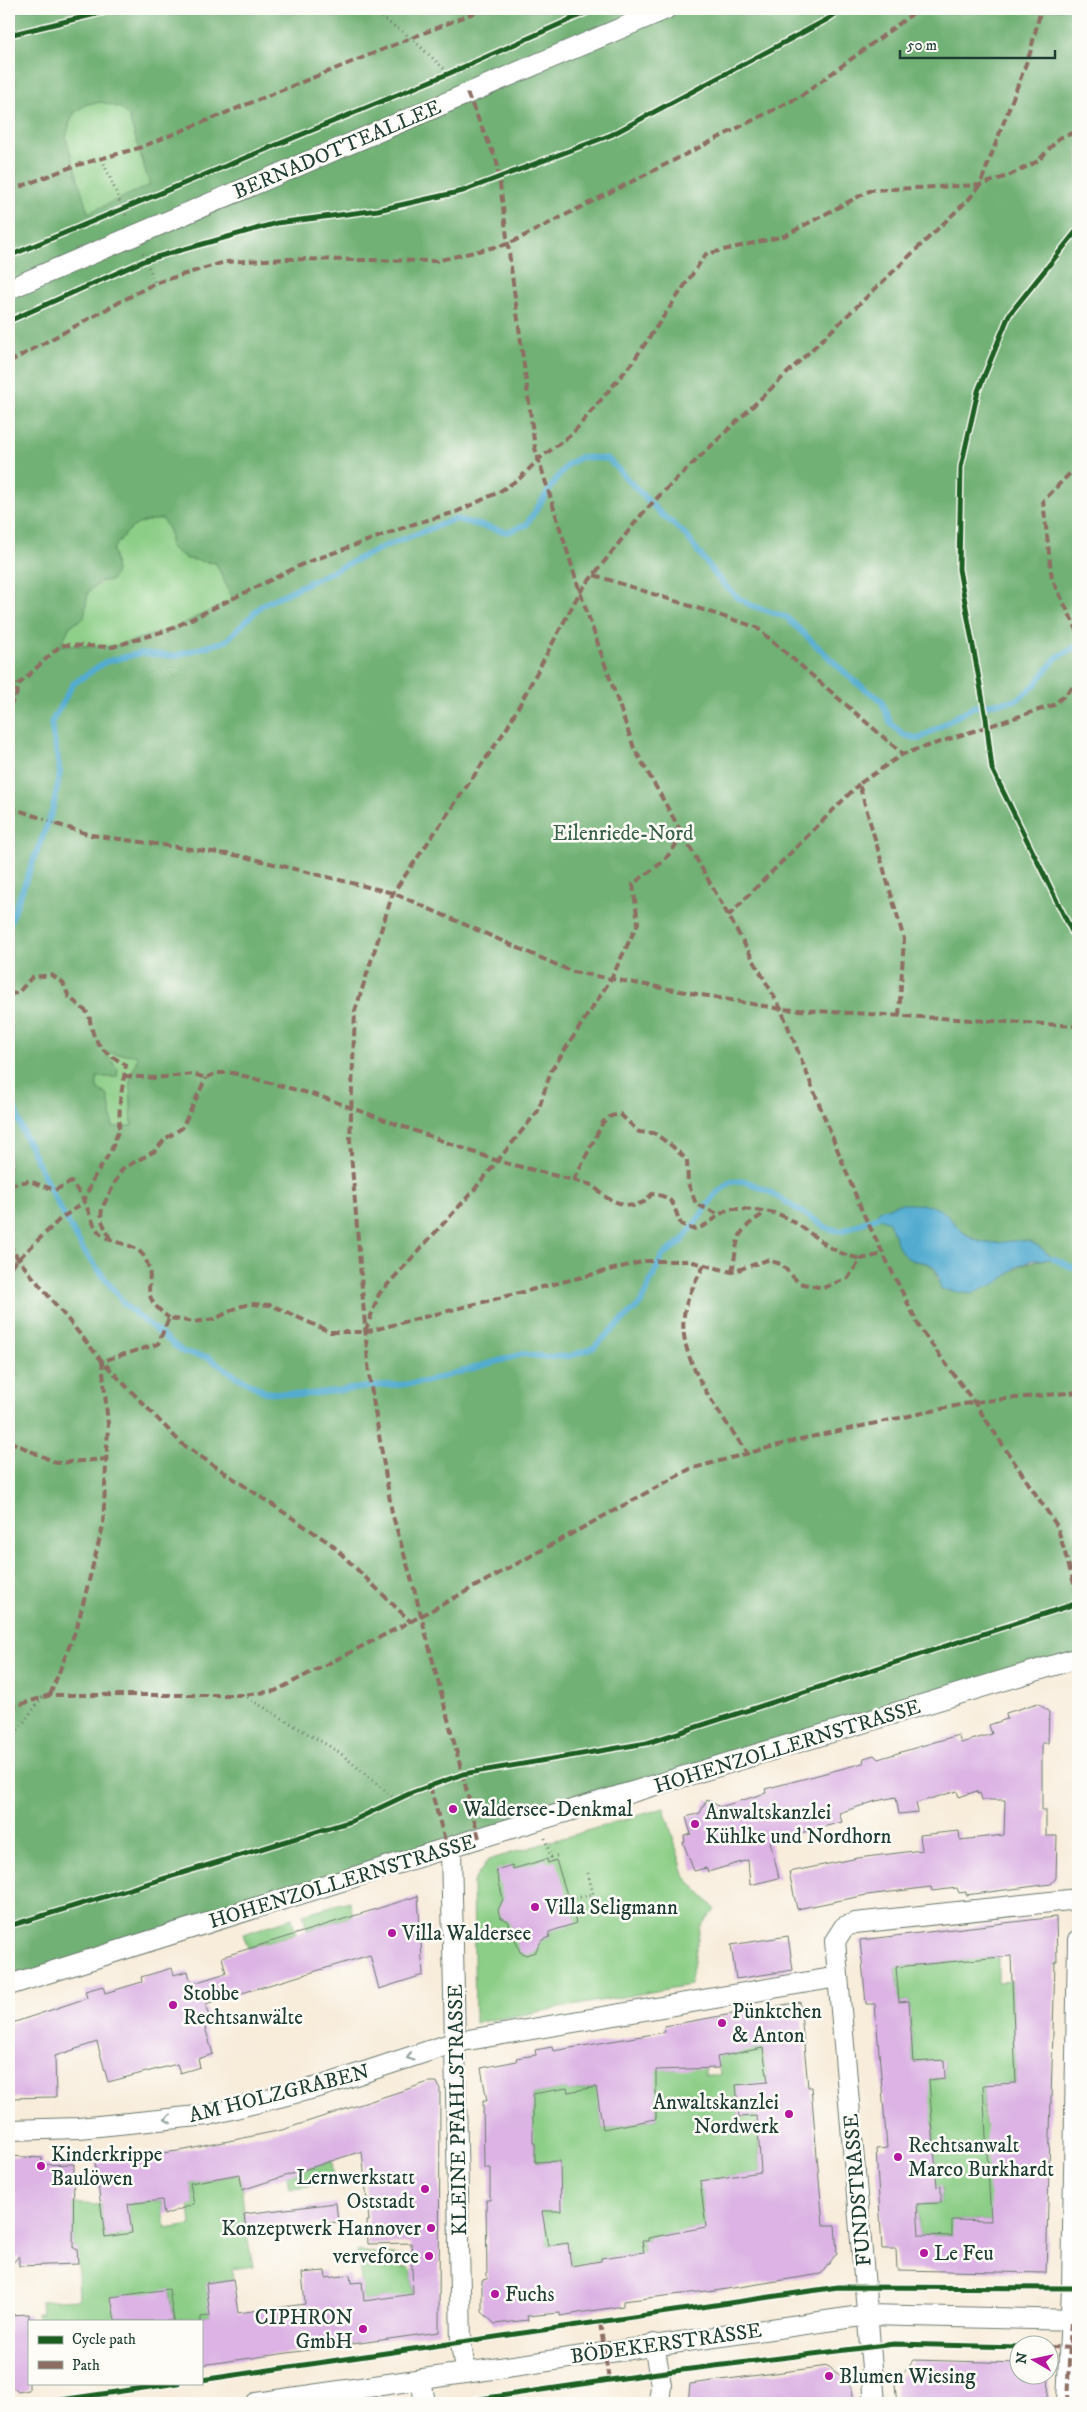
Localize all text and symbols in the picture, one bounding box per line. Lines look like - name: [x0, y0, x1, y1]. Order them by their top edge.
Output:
- scale bar: [900, 28, 1054, 60]
- text: 50 m: [907, 36, 937, 55]
- street label: BERNADOTTEALLEE: [230, 94, 445, 206]
- park label: Eilenriede-Nord: [553, 821, 694, 847]
- street label: HOHENZOLLERNSTRASSE: [651, 1694, 924, 1800]
- place label: Waldersee-Denkmal: [462, 1797, 634, 1823]
- place label: Anwaltskanzlei Kühlke und Nordhorn: [705, 1800, 892, 1850]
- marker: Waldersee-Denkmal: [447, 1803, 459, 1815]
- marker: Anwaltskanzlei Kühlke und Nordhorn: [689, 1818, 701, 1830]
- street label: HOHENZOLLERNSTRASSE: [206, 1829, 479, 1935]
- place label: Villa Seligmann: [544, 1895, 678, 1921]
- marker: Villa Seligmann: [529, 1901, 541, 1913]
- place label: Villa Waldersee: [401, 1921, 531, 1947]
- marker: Villa Waldersee: [386, 1927, 398, 1939]
- place label: Stobbe Rechtsanwälte: [183, 1981, 303, 2031]
- street label: KLEINE PFAHLSTRASSE: [443, 1984, 473, 2236]
- marker: Stobbe Rechtsanwälte: [167, 1999, 179, 2011]
- place label: Pünktchen & Anton: [732, 1999, 822, 2049]
- marker: Pünktchen & Anton: [716, 2017, 728, 2029]
- one-way arrow: [406, 2052, 414, 2062]
- street label: AM HOLZGRABEN: [186, 2059, 372, 2129]
- place label: Anwaltskanzlei Nordwerk: [653, 2090, 780, 2140]
- marker: Anwaltskanzlei Nordwerk: [783, 2108, 795, 2120]
- street label: FUNDSTRASSE: [838, 2112, 878, 2267]
- one-way arrow: [164, 2113, 172, 2124]
- place label: Rechtsanwalt Marco Burkhardt: [908, 2133, 1054, 2183]
- place label: Kinderkrippe Baulöwen: [51, 2142, 163, 2192]
- marker: Rechtsanwalt Marco Burkhardt: [892, 2151, 904, 2163]
- marker: Kinderkrippe Baulöwen: [35, 2160, 47, 2172]
- place label: Lernwerkstatt Oststadt: [296, 2165, 415, 2215]
- marker: Lernwerkstatt Oststadt: [419, 2183, 431, 2195]
- place label: Konzeptwerk Hannover: [221, 2216, 421, 2242]
- marker: Konzeptwerk Hannover: [425, 2222, 437, 2234]
- place label: Le Feu: [934, 2241, 994, 2267]
- place label: verveforce: [332, 2244, 419, 2270]
- marker: Le Feu: [918, 2247, 930, 2259]
- marker: verveforce: [423, 2250, 435, 2262]
- place label: Fuchs: [505, 2282, 555, 2308]
- marker: Fuchs: [489, 2288, 501, 2300]
- place label: CIPHRON GmbH: [255, 2305, 353, 2355]
- street label: BÖDEKERSTRASSE: [569, 2317, 764, 2370]
- legend: [28, 2320, 202, 2384]
- marker: CIPHRON GmbH: [357, 2323, 369, 2335]
- text: Cycle path: [72, 2330, 136, 2349]
- north arrow: [1010, 2334, 1060, 2384]
- text: N: [1012, 2351, 1032, 2365]
- text: Path: [72, 2356, 100, 2375]
- place label: Blumen Wiesing: [839, 2364, 976, 2390]
- marker: Blumen Wiesing: [823, 2370, 835, 2382]

